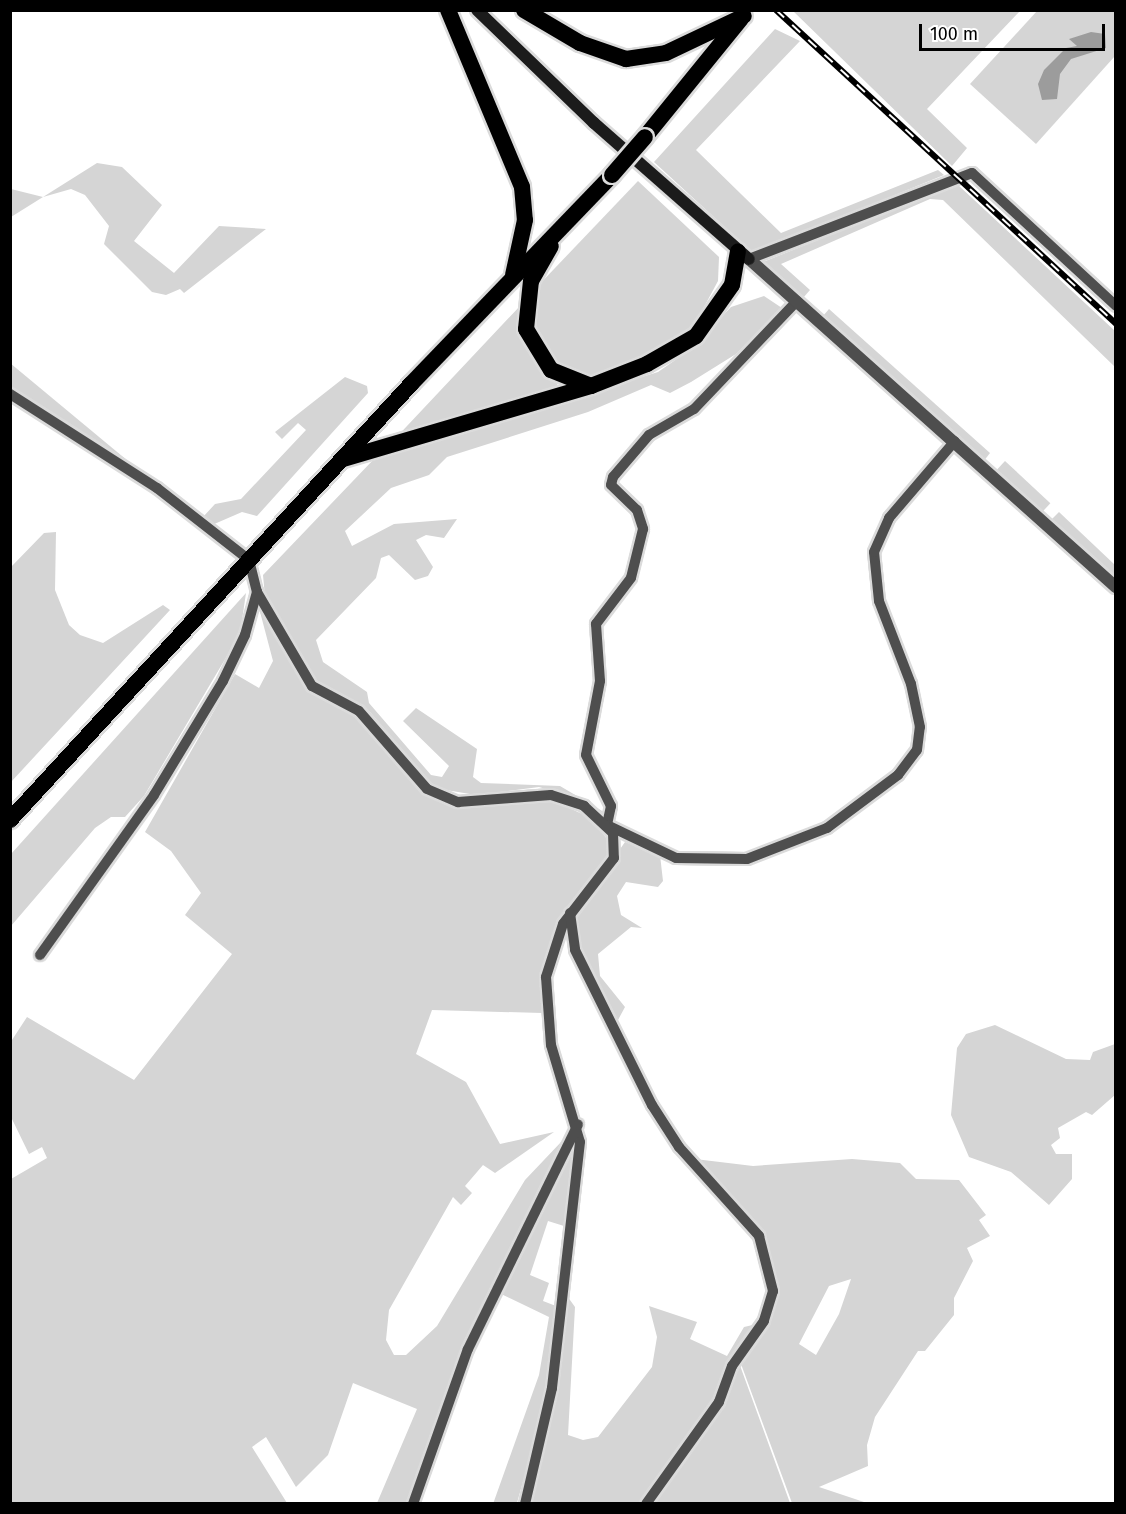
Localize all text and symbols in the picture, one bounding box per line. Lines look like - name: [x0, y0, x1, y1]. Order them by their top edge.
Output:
- scale bar: [922, 12, 1108, 50]
- text: 100 m: [930, 23, 978, 45]

